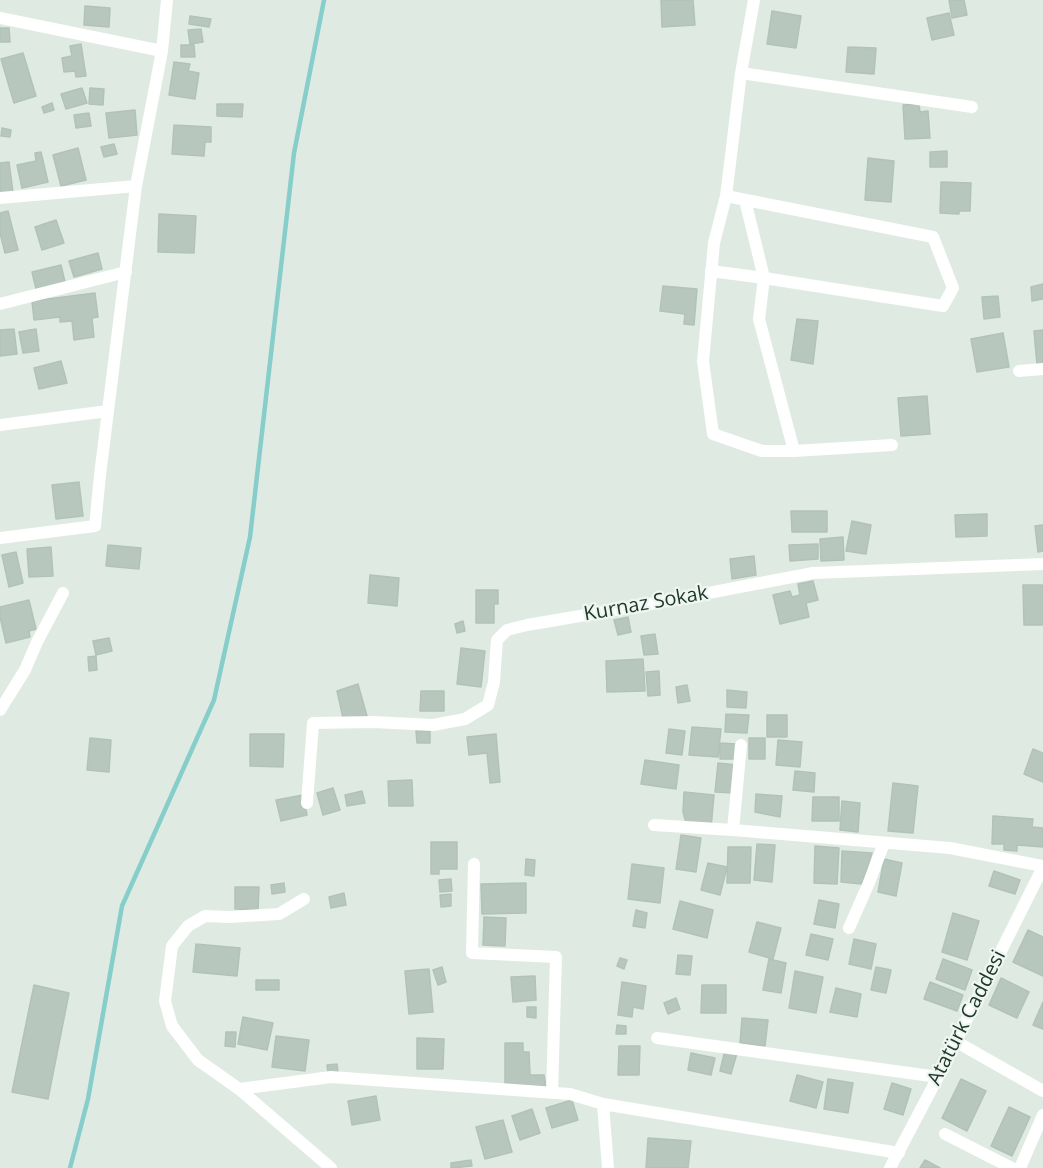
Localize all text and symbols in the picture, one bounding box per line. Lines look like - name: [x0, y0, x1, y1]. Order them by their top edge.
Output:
- street label: Kurnaz Sokak: [582, 581, 710, 627]
- street label: Atatürk Caddesi: [923, 947, 1011, 1089]

